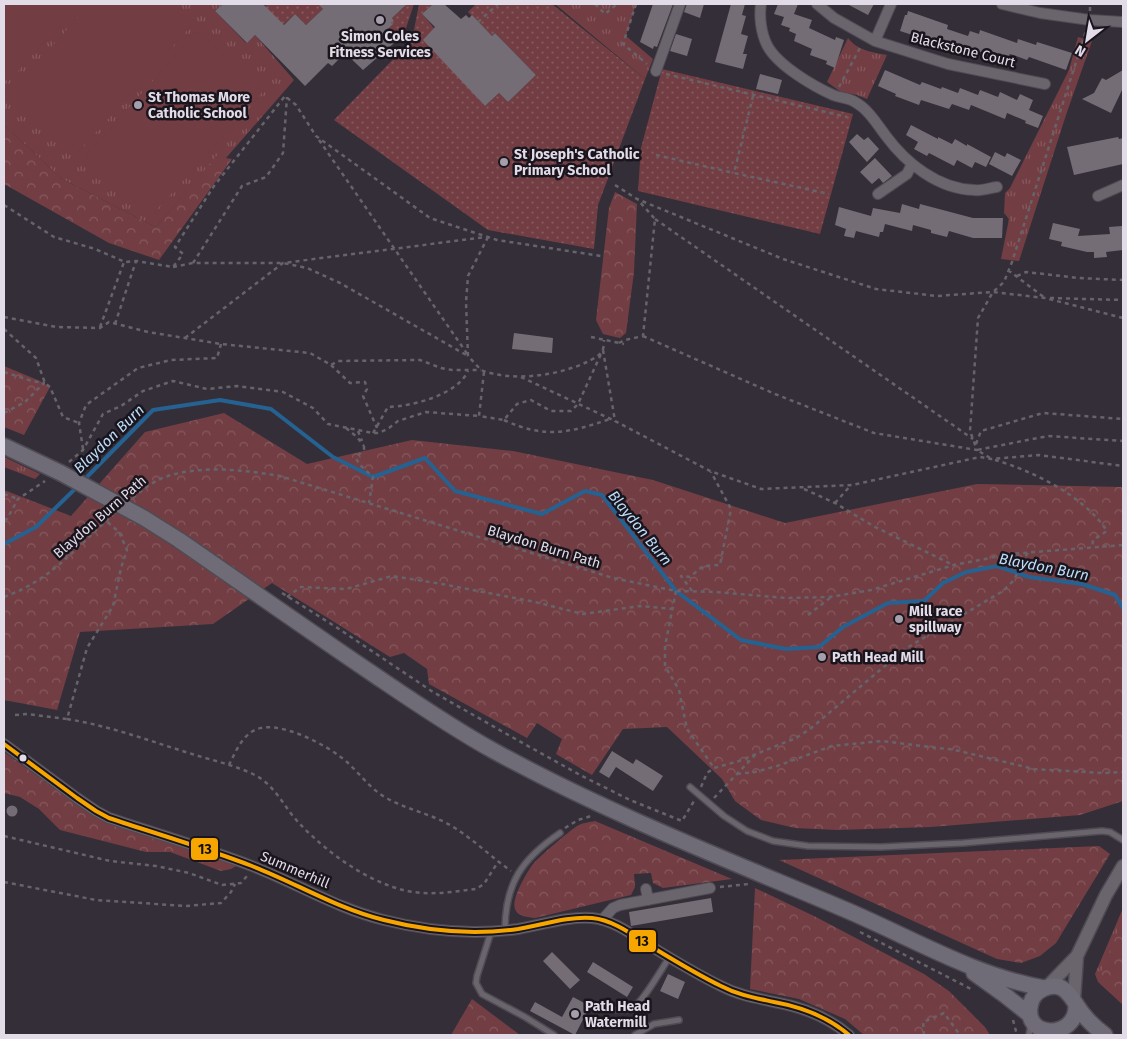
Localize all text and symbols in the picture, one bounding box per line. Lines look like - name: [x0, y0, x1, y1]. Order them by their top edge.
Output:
- marker: Simon Coles Fitness Services: [374, 14, 386, 26]
- north arrow: [1062, 15, 1112, 65]
- place label: Simon Coles Fitness Services: [329, 28, 431, 61]
- street label: Blackstone Court: [909, 29, 1018, 71]
- text: N: [1072, 41, 1089, 60]
- place label: St Thomas More Catholic School: [148, 89, 250, 122]
- marker: St Thomas More Catholic School: [132, 99, 144, 111]
- place label: St Joseph's Catholic Primary School: [514, 146, 640, 179]
- marker: St Joseph's Catholic Primary School: [498, 156, 510, 168]
- water label: Blaydon Burn: [70, 401, 148, 477]
- street label: Blaydon Burn Path: [50, 472, 150, 562]
- water label: Blaydon Burn: [604, 487, 676, 569]
- street label: Blaydon Burn Path: [485, 522, 603, 572]
- water label: Blaydon Burn: [998, 549, 1090, 585]
- place label: Mill race spillway: [909, 603, 963, 636]
- marker: Mill race spillway: [893, 613, 905, 625]
- place label: Path Head Mill: [832, 649, 925, 666]
- marker: Path Head Mill: [816, 651, 828, 663]
- unlabelled marker: [18, 753, 28, 763]
- line badge: 13: [190, 837, 219, 861]
- text: 13: [198, 841, 212, 858]
- street label: Summerhill: [258, 848, 332, 892]
- line badge: 13: [628, 929, 657, 953]
- text: 13: [635, 933, 649, 950]
- place label: Path Head Watermill: [585, 998, 650, 1031]
- marker: Path Head Watermill: [569, 1008, 581, 1020]

